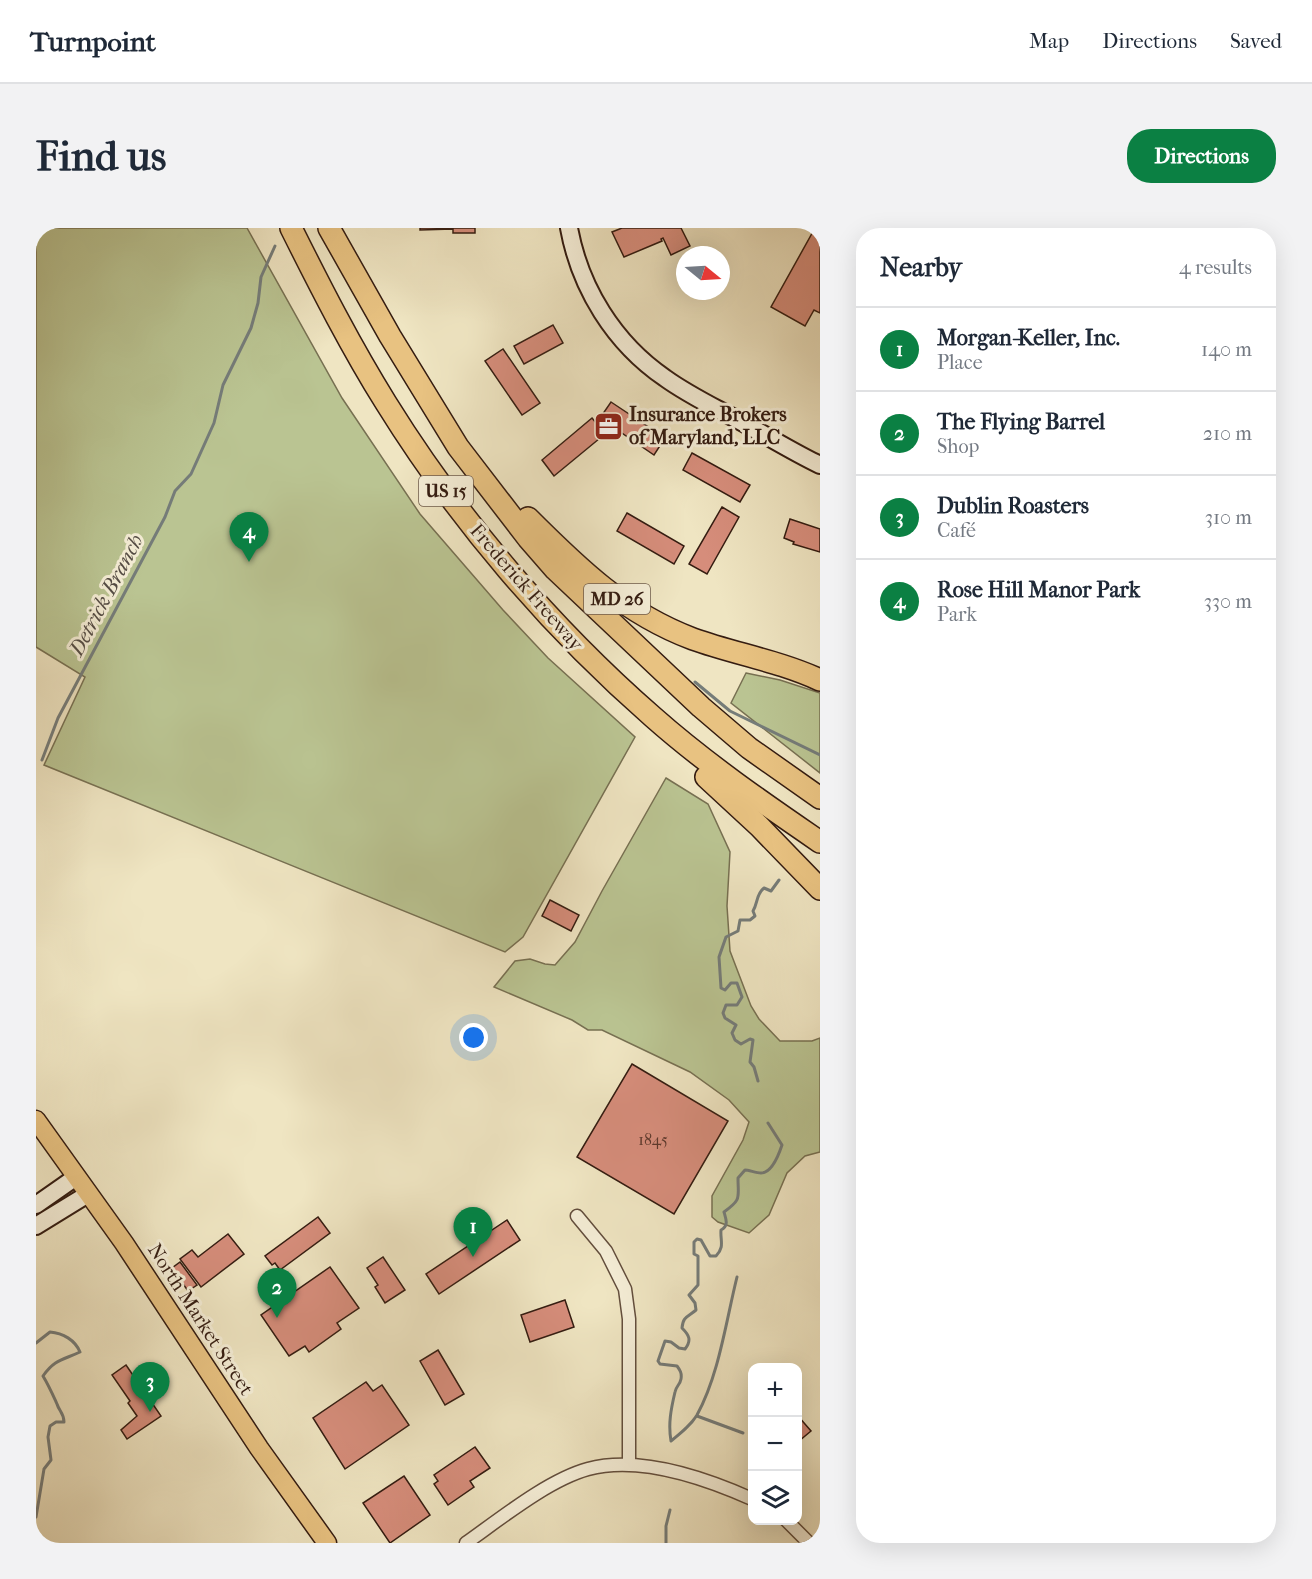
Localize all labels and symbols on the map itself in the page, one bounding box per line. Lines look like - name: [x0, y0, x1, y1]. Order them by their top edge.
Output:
- north arrow: [676, 246, 730, 300]
- place label: Insurance Brokers of Maryland, LLC: [629, 403, 787, 449]
- office icon: Insurance Brokers of Maryland, LLC: [592, 410, 624, 442]
- road number: US 15: [419, 476, 473, 506]
- pin: 4: [230, 512, 268, 562]
- street label: Frederick Freeway: [465, 519, 589, 656]
- water label: Detrick Branch: [63, 530, 148, 661]
- road number: MD 26: [584, 584, 650, 614]
- your location: [459, 1023, 488, 1052]
- house number: 1845: [638, 1130, 668, 1149]
- pin: 1: [454, 1208, 492, 1257]
- street label: North Market Street: [143, 1239, 258, 1399]
- pin: 2: [258, 1268, 296, 1318]
- pin: 3: [130, 1362, 170, 1412]

